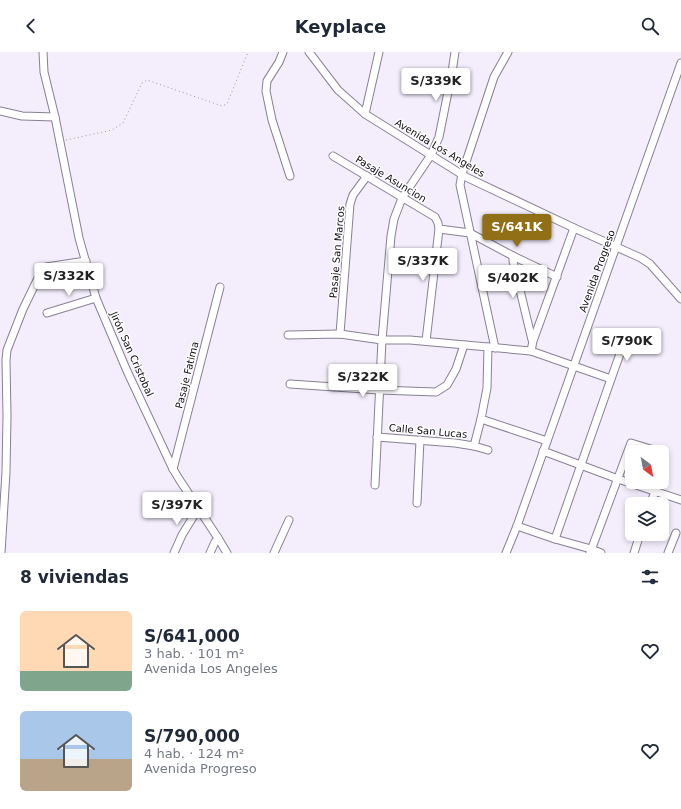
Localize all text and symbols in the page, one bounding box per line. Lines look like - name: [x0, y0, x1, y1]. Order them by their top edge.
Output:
- icon: back: [20, 15, 42, 37]
- icon: search: [639, 15, 661, 37]
- text: Keyplace: [295, 16, 386, 37]
- pin: S/339K: [403, 68, 469, 102]
- text: S/339K: [410, 73, 462, 88]
- street label: Avenida Los Angeles: [393, 117, 487, 179]
- street label: Pasaje Asuncion: [354, 154, 428, 204]
- street label: Pasaje San Marcos: [327, 205, 347, 299]
- pin: S/641K: [484, 214, 550, 248]
- text: S/641K: [491, 219, 543, 234]
- street label: Avenida Progreso: [577, 228, 617, 314]
- pin: S/337K: [390, 248, 456, 282]
- text: S/337K: [397, 253, 449, 268]
- pin: S/332K: [36, 263, 102, 297]
- pin: S/402K: [480, 265, 546, 299]
- text: S/332K: [43, 268, 95, 283]
- text: S/402K: [487, 270, 539, 285]
- street label: Jirón San Cristobal: [108, 309, 156, 398]
- pin: S/790K: [594, 328, 660, 362]
- text: S/790K: [601, 333, 653, 348]
- street label: Pasaje Fatima: [173, 340, 201, 410]
- pin: S/322K: [330, 364, 396, 398]
- text: S/322K: [337, 369, 389, 384]
- street label: Calle San Lucas: [388, 422, 468, 440]
- north arrow: [625, 445, 669, 489]
- map controls: [625, 445, 669, 541]
- pin: S/397K: [144, 492, 210, 526]
- text: S/397K: [151, 497, 203, 512]
- button: layers: [625, 497, 669, 541]
- icon: filters: [639, 566, 661, 588]
- text: 8 viviendas: [20, 567, 129, 587]
- text: S/641,000: [144, 626, 240, 646]
- icon: home: [52, 627, 100, 675]
- icon: heart: [639, 640, 661, 662]
- text: 3 hab. · 101 m²: [144, 646, 244, 661]
- text: Avenida Los Angeles: [144, 661, 278, 676]
- text: S/790,000: [144, 726, 240, 746]
- icon: home: [52, 727, 100, 775]
- icon: heart: [639, 740, 661, 762]
- text: 4 hab. · 124 m²: [144, 746, 244, 761]
- text: Avenida Progreso: [144, 761, 257, 776]

